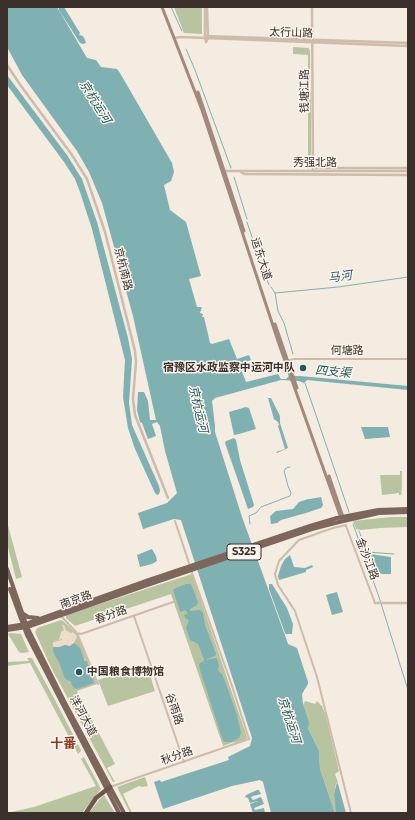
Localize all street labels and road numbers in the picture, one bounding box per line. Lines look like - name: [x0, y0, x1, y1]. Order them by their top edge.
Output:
- street label: 太行山路: [269, 26, 313, 40]
- street label: 钱塘江路: [298, 69, 312, 113]
- street label: 秀强北路: [293, 156, 337, 170]
- street label: 运东大道: [248, 236, 274, 282]
- street label: 京杭南路: [111, 246, 135, 292]
- street label: 何塘路: [331, 344, 363, 358]
- street label: 金沙江路: [353, 536, 381, 582]
- road number: S325: [227, 544, 261, 560]
- street label: 南京路: [58, 588, 94, 612]
- street label: 春分路: [93, 603, 129, 627]
- street label: 谷雨路: [162, 691, 186, 727]
- street label: 洋河大道: [67, 693, 99, 739]
- street label: 秋分路: [159, 744, 195, 768]

